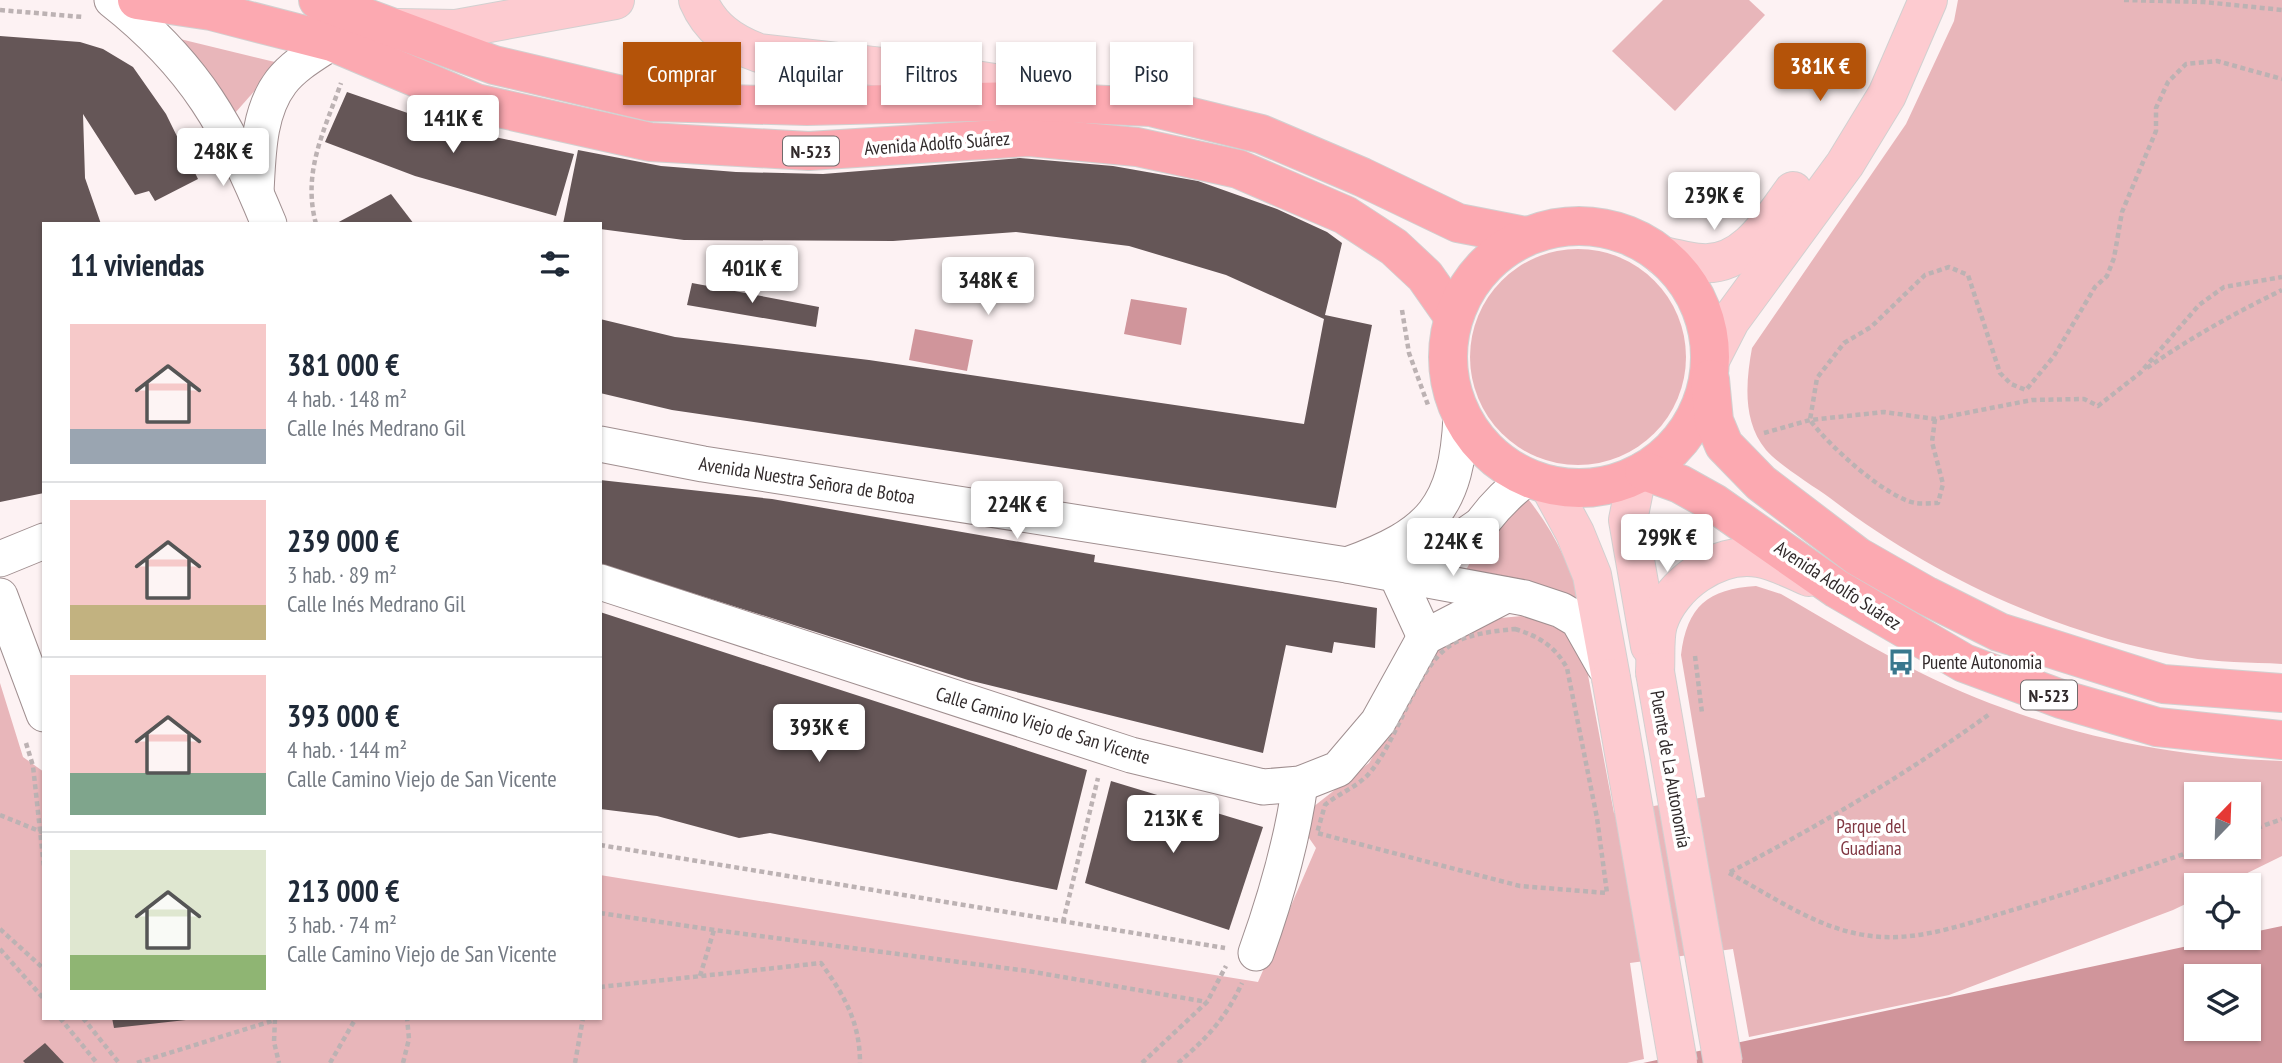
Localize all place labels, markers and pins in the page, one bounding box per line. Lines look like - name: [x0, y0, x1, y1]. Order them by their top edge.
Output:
- pin: 381K €: [1763, 43, 1877, 103]
- pin: 141K €: [396, 96, 510, 155]
- pin: 248K €: [166, 128, 280, 188]
- pin: 239K €: [1657, 173, 1771, 232]
- pin: 401K €: [695, 246, 809, 305]
- pin: 348K €: [931, 258, 1045, 317]
- pin: 224K €: [960, 482, 1074, 541]
- pin: 299K €: [1610, 514, 1724, 574]
- pin: 224K €: [1396, 518, 1510, 578]
- bus stop icon: Puente Autonomia: [1886, 647, 1916, 677]
- place label: Puente Autonomia: [1922, 650, 2042, 674]
- pin: 393K €: [762, 704, 876, 764]
- pin: 213K €: [1116, 796, 1230, 855]

